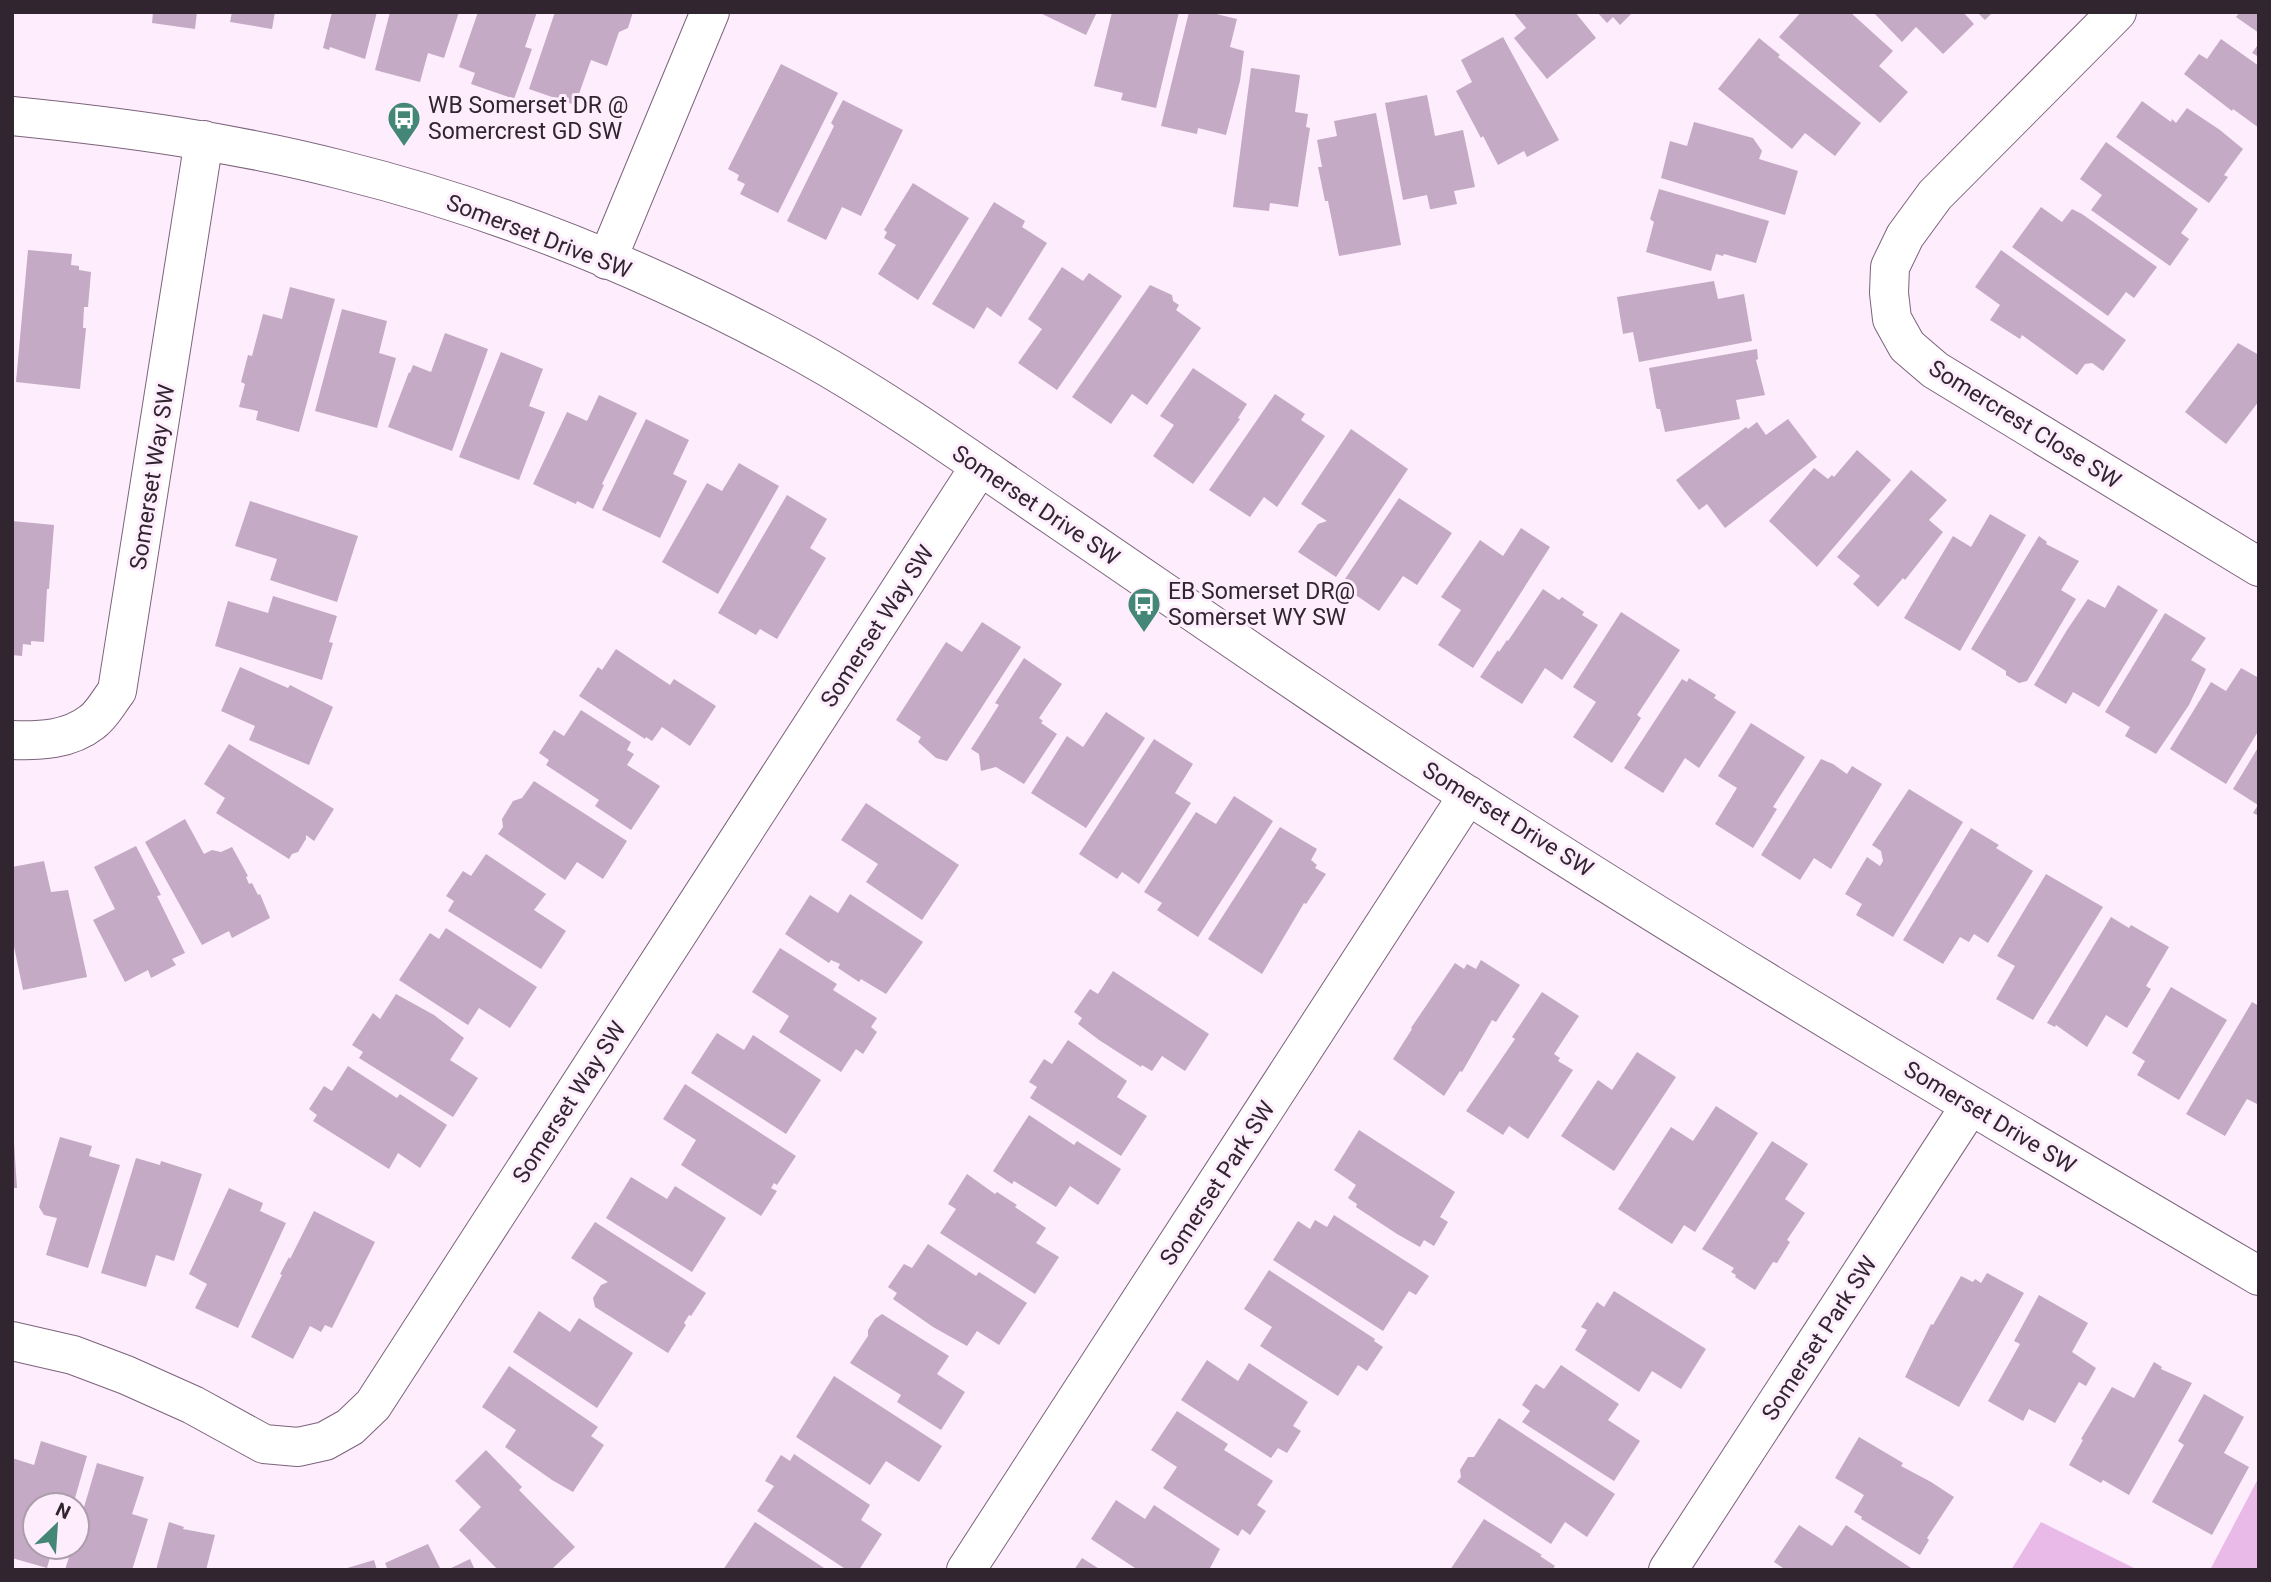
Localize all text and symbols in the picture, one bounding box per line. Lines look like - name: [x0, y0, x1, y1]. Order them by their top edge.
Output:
- place label: WB Somerset DR @ Somercrest GD SW: [428, 92, 628, 145]
- bus stop icon: WB Somerset DR @ Somercrest GD SW: [385, 99, 423, 148]
- street label: Somerset Drive SW: [443, 189, 635, 284]
- street label: Somercrest Close SW: [1924, 354, 2126, 494]
- street label: Somerset Way SW: [125, 382, 180, 572]
- street label: Somerset Drive SW: [947, 440, 1124, 571]
- street label: Somerset Way SW: [815, 540, 940, 712]
- place label: EB Somerset DR@ Somerset WY SW: [1168, 578, 1355, 631]
- bus stop icon: EB Somerset DR@ Somerset WY SW: [1125, 585, 1163, 634]
- street label: Somerset Drive SW: [1418, 756, 1598, 883]
- street label: Somerset Way SW: [507, 1016, 632, 1188]
- street label: Somerset Drive SW: [1899, 1055, 2081, 1179]
- street label: Somerset Park SW: [1154, 1096, 1281, 1270]
- street label: Somerset Park SW: [1756, 1251, 1883, 1425]
- north arrow: [21, 1491, 91, 1561]
- text: N: [52, 1498, 74, 1524]

